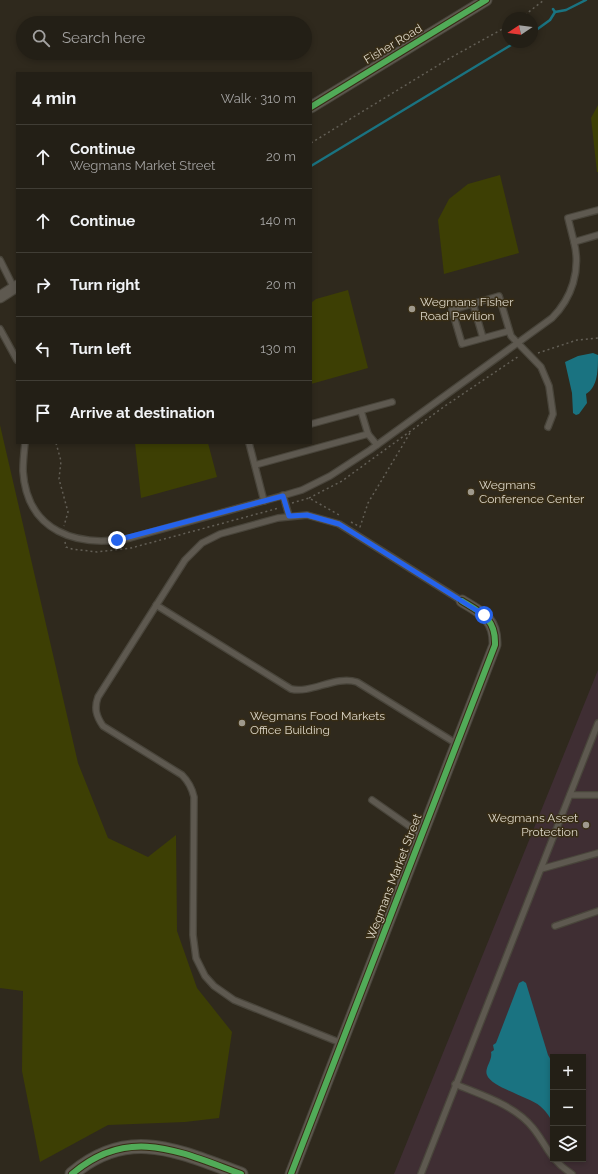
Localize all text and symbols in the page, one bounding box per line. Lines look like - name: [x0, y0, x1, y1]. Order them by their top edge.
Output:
- north arrow: [502, 12, 538, 48]
- search box: [16, 16, 312, 60]
- street label: Fisher Road: [361, 21, 425, 67]
- icon: search: [30, 27, 52, 49]
- text: Search here: [62, 29, 145, 47]
- text: 4 min: [32, 88, 76, 108]
- text: Walk · 310 m: [221, 91, 296, 106]
- text: Continue: [70, 140, 135, 158]
- icon: ahead: [32, 146, 54, 168]
- text: 20 m: [266, 149, 296, 164]
- text: Wegmans Market Street: [70, 158, 215, 173]
- icon: ahead: [32, 210, 54, 232]
- text: Continue: [70, 212, 135, 230]
- text: 140 m: [260, 213, 296, 228]
- icon: right: [32, 274, 54, 296]
- text: Turn right: [70, 276, 140, 294]
- text: 20 m: [266, 277, 296, 292]
- place label: Wegmans Fisher Road Pavilion: [420, 295, 514, 323]
- marker: Wegmans Fisher Road Pavilion: [407, 304, 417, 314]
- icon: left: [32, 338, 54, 360]
- text: Turn left: [70, 340, 131, 358]
- text: 130 m: [260, 341, 296, 356]
- icon: arrive: [32, 402, 54, 424]
- text: Arrive at destination: [70, 404, 215, 422]
- place label: Wegmans Conference Center: [479, 478, 585, 506]
- marker: Wegmans Conference Center: [466, 487, 476, 497]
- route end: [108, 531, 126, 549]
- route start: [475, 606, 493, 624]
- place label: Wegmans Food Markets Office Building: [250, 709, 385, 737]
- marker: Wegmans Food Markets Office Building: [237, 718, 247, 728]
- place label: Wegmans Asset Protection: [488, 811, 578, 839]
- street label: Wegmans Market Street: [363, 812, 425, 942]
- marker: Wegmans Asset Protection: [581, 820, 591, 830]
- map controls: [550, 1054, 586, 1162]
- button: +: [550, 1054, 586, 1090]
- button: −: [550, 1090, 586, 1126]
- button: layers: [550, 1126, 586, 1162]

